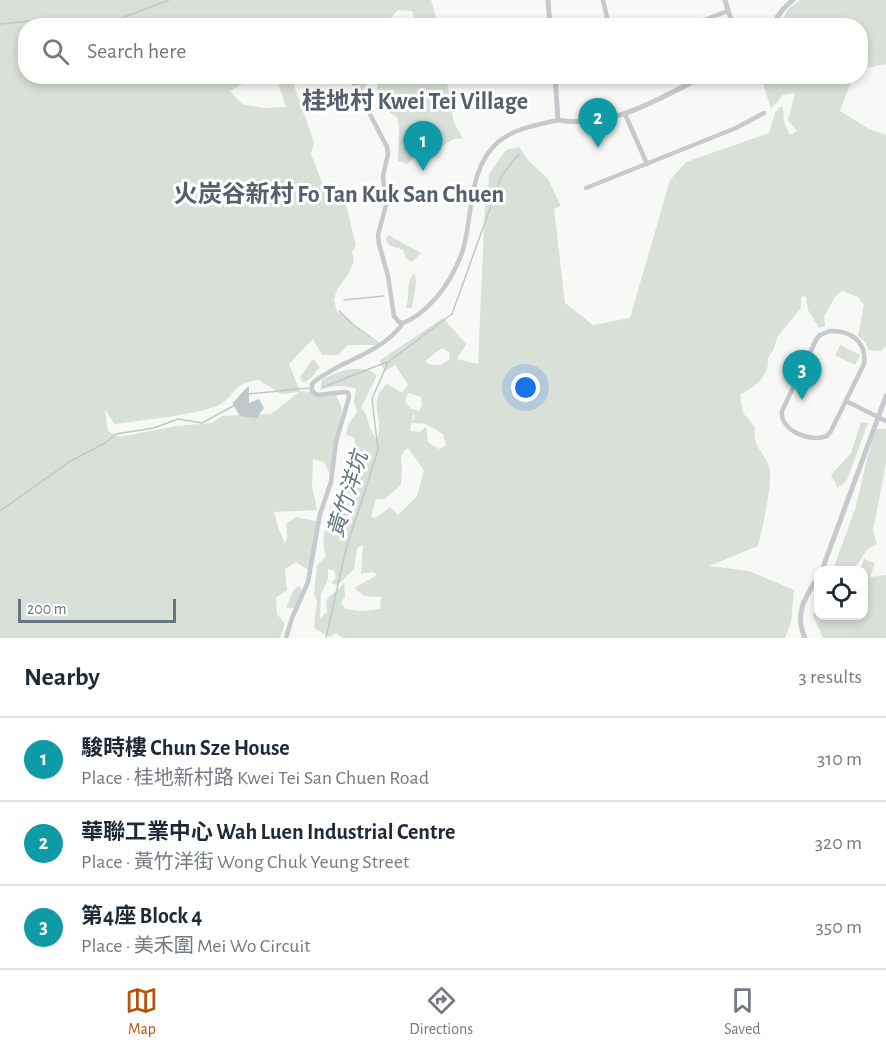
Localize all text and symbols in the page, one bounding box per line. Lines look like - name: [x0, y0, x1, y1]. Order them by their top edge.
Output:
- search box: [18, 18, 868, 84]
- icon: search: [39, 35, 72, 68]
- text: Search here: [87, 40, 186, 62]
- district label: 桂地村 Kwei Tei Village: [302, 88, 528, 114]
- pin: 2: [578, 98, 618, 148]
- pin: 1: [404, 122, 442, 171]
- district label: 火炭谷新村 Fo Tan Kuk San Chuen: [174, 181, 504, 207]
- pin: 3: [782, 350, 822, 400]
- your location: [511, 373, 540, 402]
- water label: 黃竹洋坑: [324, 446, 372, 540]
- map controls: [814, 566, 868, 620]
- button: locate: [814, 566, 868, 620]
- scale bar: [18, 596, 176, 624]
- text: 200 m: [27, 601, 67, 617]
- text: Nearby: [24, 664, 100, 690]
- text: 3 results: [798, 667, 862, 687]
- text: 駿時樓 Chun Sze House: [81, 737, 290, 759]
- text: 1: [40, 749, 47, 769]
- text: 310 m: [817, 749, 862, 769]
- text: Place · 桂地新村路 Kwei Tei San Chuen Road: [81, 768, 429, 788]
- text: 華聯工業中心 Wah Luen Industrial Centre: [81, 821, 455, 843]
- text: 2: [39, 833, 48, 853]
- text: 320 m: [815, 833, 862, 853]
- text: Place · 黃竹洋街 Wong Chuk Yeung Street: [81, 852, 409, 872]
- text: 第4座 Block 4: [81, 905, 202, 927]
- text: 3: [39, 917, 48, 937]
- text: 350 m: [816, 917, 862, 937]
- text: Place · 美禾圍 Mei Wo Circuit: [81, 936, 311, 956]
- tab: Map: [125, 984, 158, 1039]
- tab: Directions: [409, 984, 473, 1039]
- tab: Saved: [724, 984, 761, 1039]

